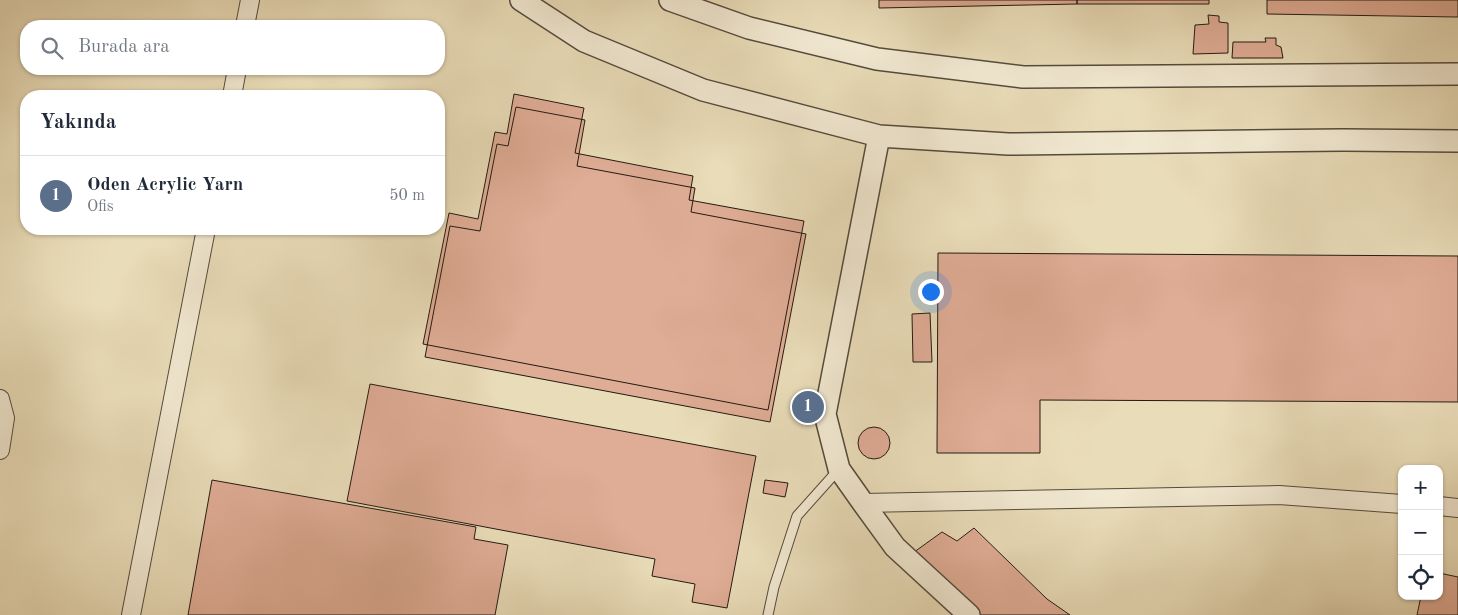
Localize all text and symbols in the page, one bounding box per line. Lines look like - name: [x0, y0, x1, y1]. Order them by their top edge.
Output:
- search box: [20, 20, 445, 75]
- icon: search: [38, 34, 66, 62]
- text: Burada ara: [78, 38, 170, 57]
- text: Yakında: [40, 112, 116, 133]
- text: Oden Acrylic Yarn: [87, 176, 243, 195]
- text: 1: [51, 188, 61, 204]
- text: 50 m: [389, 188, 425, 204]
- text: Ofis: [87, 199, 114, 215]
- your location: [918, 279, 944, 305]
- pin: 1: [792, 388, 824, 426]
- map controls: [1398, 465, 1443, 600]
- button: +: [1398, 465, 1443, 510]
- button: −: [1398, 510, 1443, 555]
- button: locate: [1398, 555, 1443, 600]

